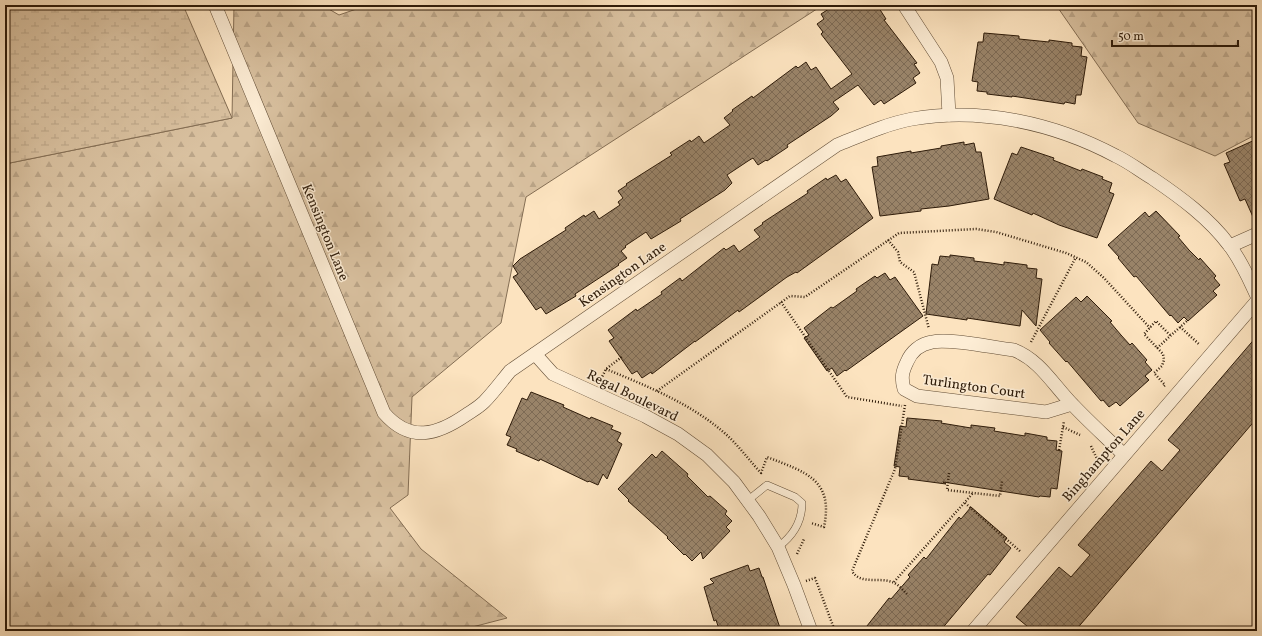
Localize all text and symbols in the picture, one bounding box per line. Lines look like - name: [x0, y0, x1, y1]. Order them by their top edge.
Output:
- scale bar: [1112, 22, 1238, 48]
- text: 50 m: [1118, 29, 1144, 45]
- street label: Kensington Lane: [297, 181, 353, 284]
- street label: Kensington Lane: [575, 238, 671, 313]
- street label: Regal Boulevard: [583, 366, 682, 427]
- street label: Turlington Court: [921, 371, 1027, 404]
- street label: Binghampton Lane: [1058, 405, 1150, 507]

